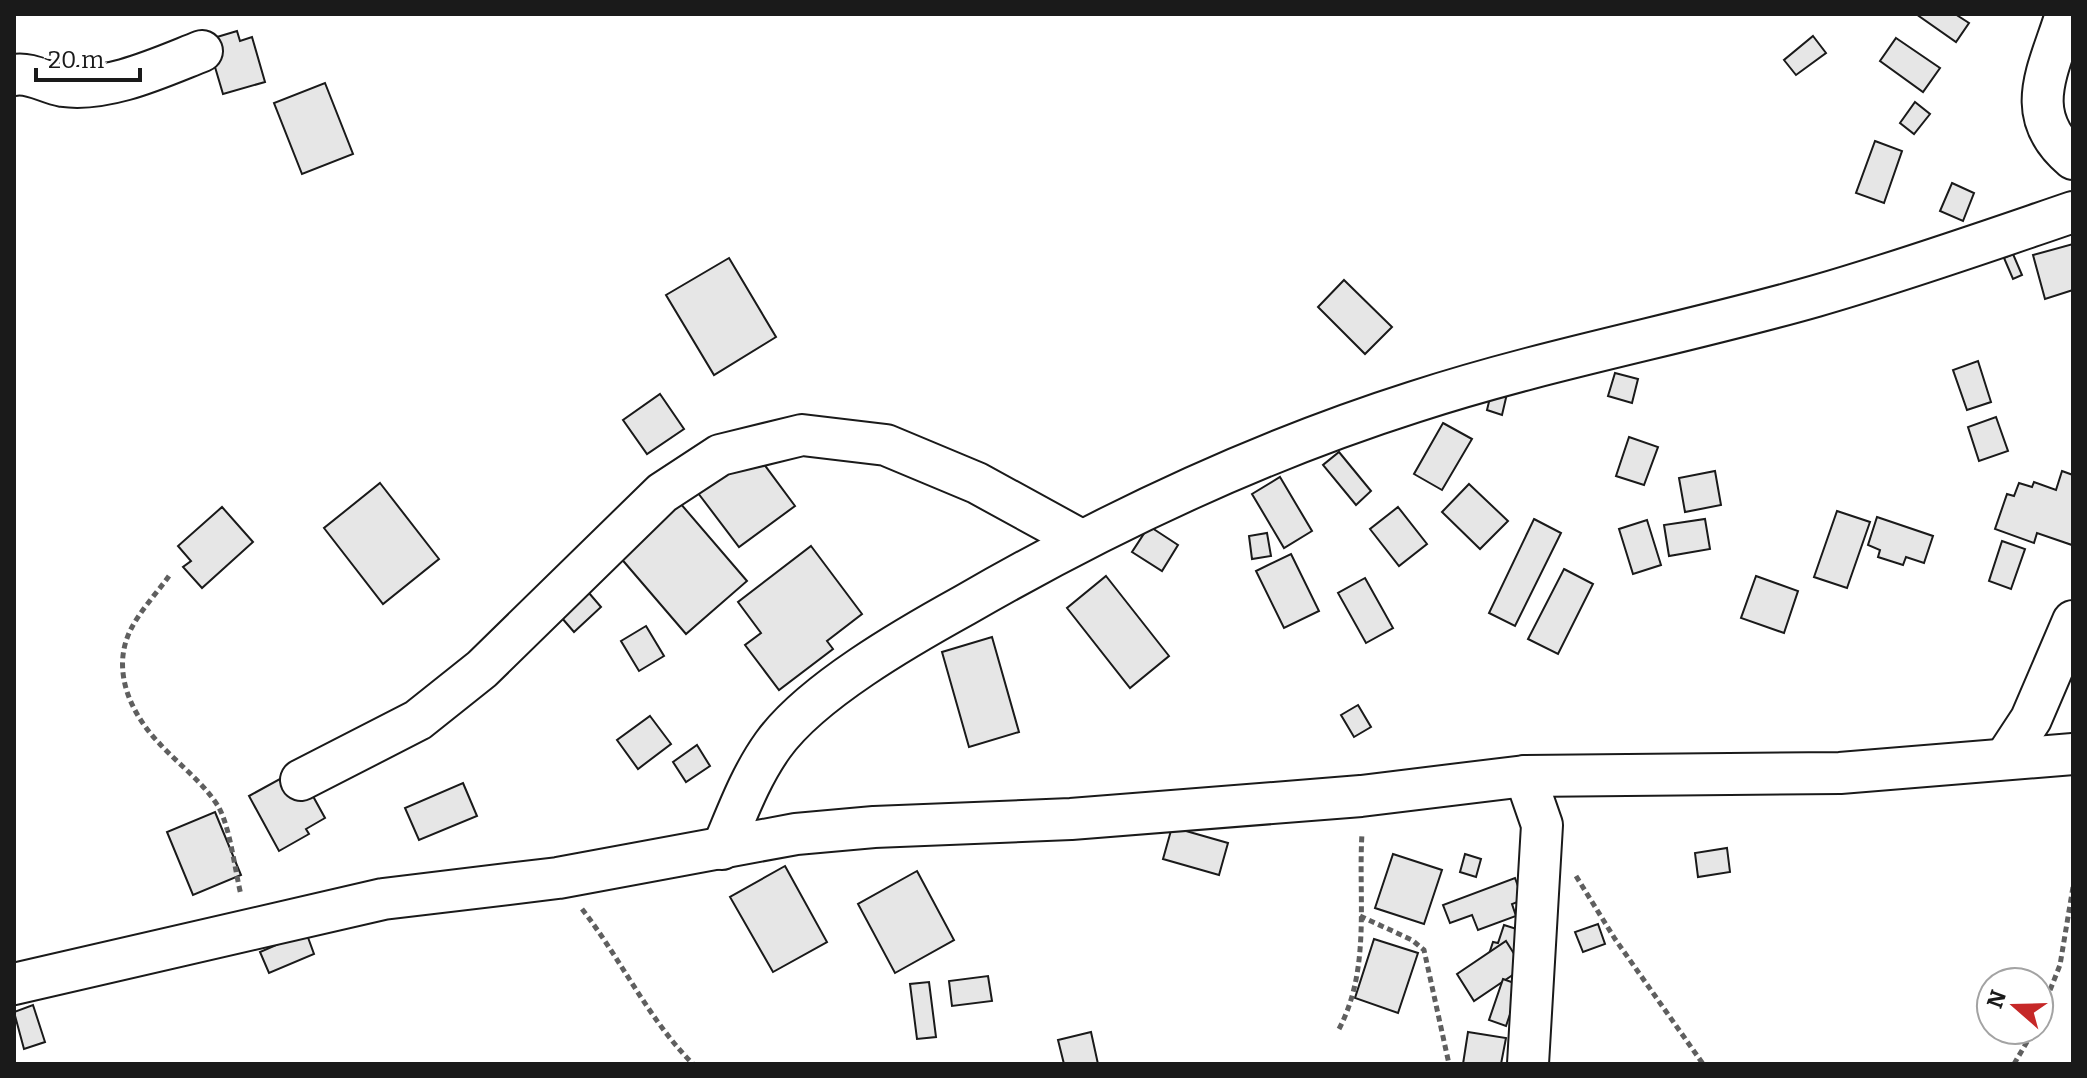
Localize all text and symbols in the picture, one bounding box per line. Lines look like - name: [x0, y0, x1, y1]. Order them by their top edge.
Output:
- scale bar: [36, 32, 140, 82]
- text: 20 m: [48, 46, 104, 74]
- north arrow: [1975, 966, 2055, 1046]
- text: N: [1981, 987, 2012, 1012]

